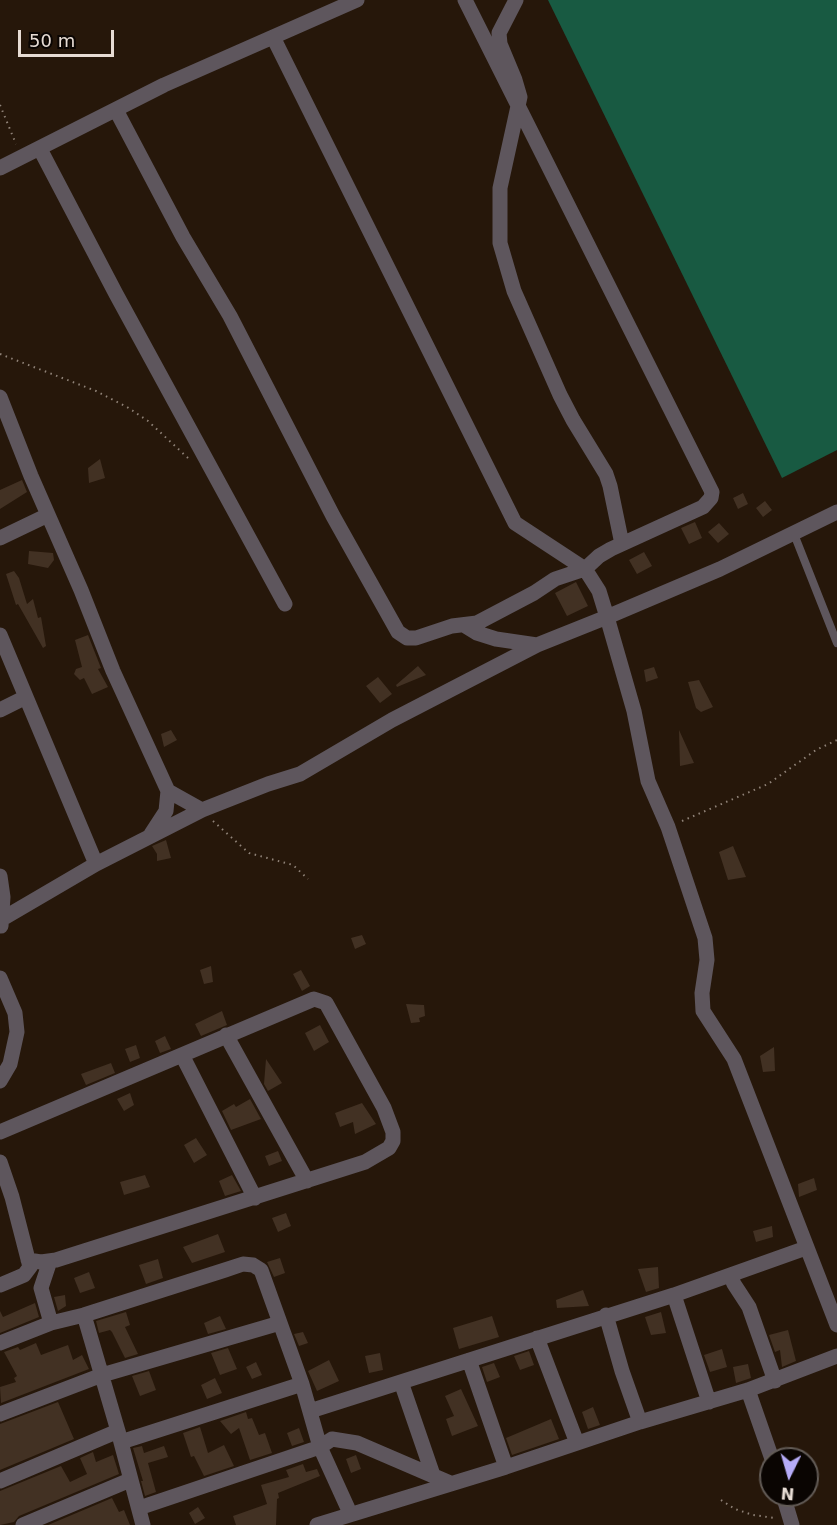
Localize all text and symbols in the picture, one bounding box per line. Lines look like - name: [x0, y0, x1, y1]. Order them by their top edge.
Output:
- scale bar: [21, 18, 117, 56]
- text: 50 m: [29, 30, 75, 51]
- north arrow: [759, 1447, 819, 1507]
- text: N: [780, 1483, 795, 1503]

